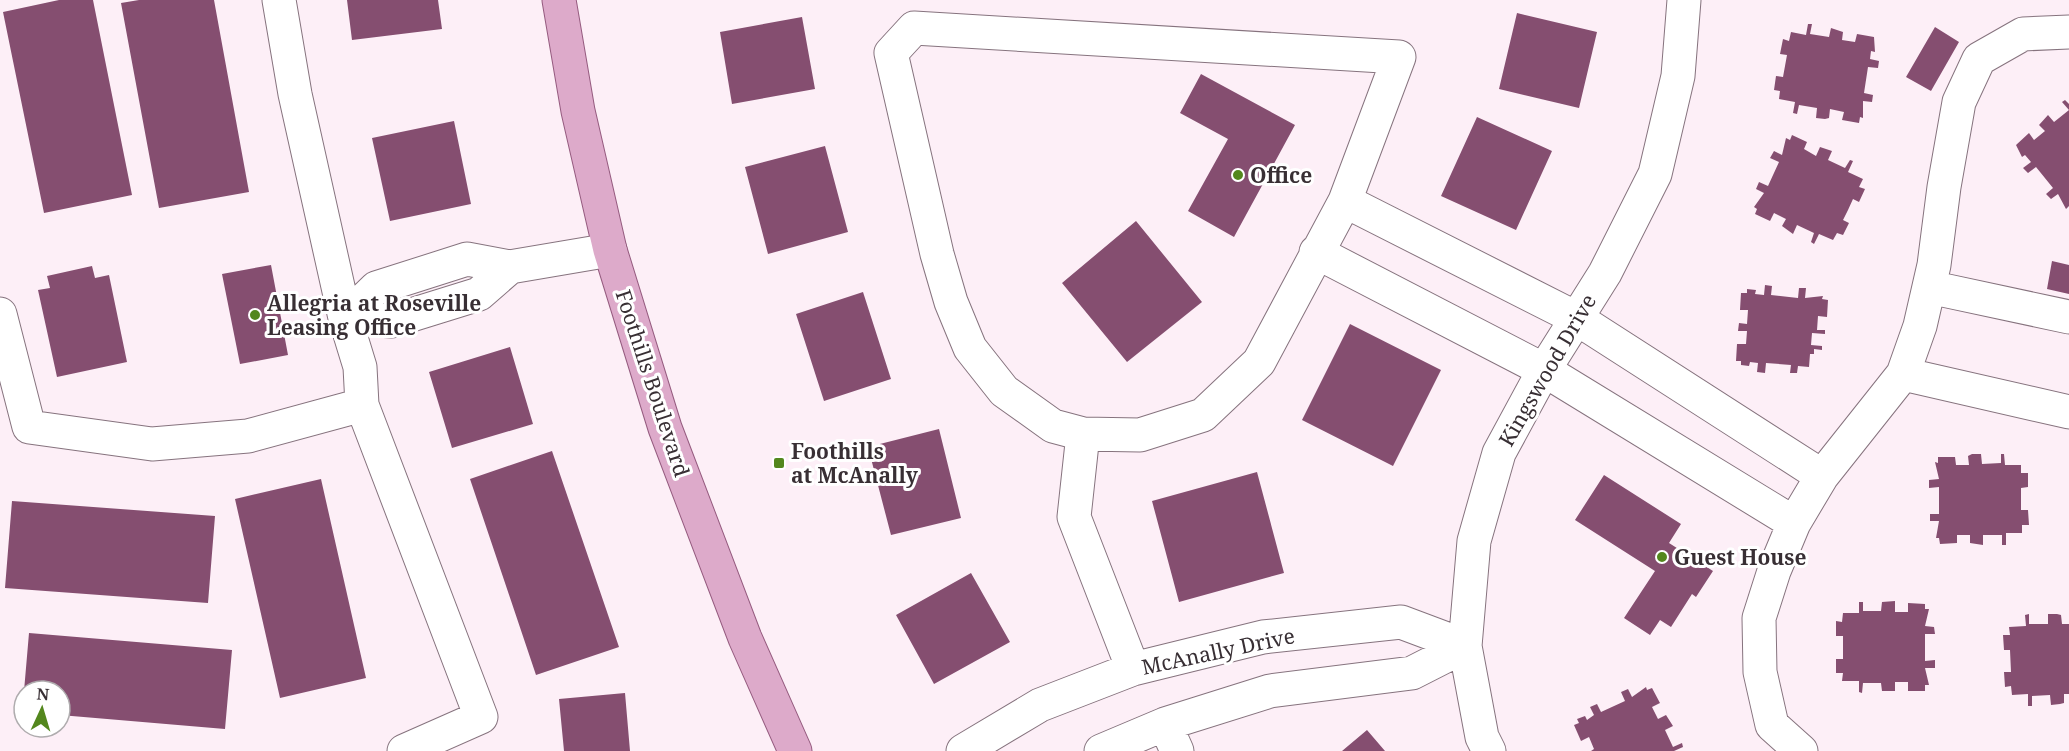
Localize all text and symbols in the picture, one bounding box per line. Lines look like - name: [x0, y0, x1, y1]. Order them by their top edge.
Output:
- place label: Office: [1250, 161, 1312, 189]
- marker: Office: [1231, 168, 1245, 182]
- street label: Foothills Boulevard: [610, 286, 696, 480]
- place label: Allegria at Roseville Leasing Office: [267, 289, 481, 341]
- street label: Kingswood Drive: [1492, 289, 1602, 451]
- marker: Allegria at Roseville Leasing Office: [248, 308, 262, 322]
- place label: Foothills at McAnally: [791, 437, 919, 489]
- marker: Foothills at McAnally: [772, 456, 786, 470]
- place label: Guest House: [1674, 543, 1806, 571]
- marker: Guest House: [1655, 550, 1669, 564]
- street label: McAnally Drive: [1139, 621, 1297, 681]
- north arrow: [12, 679, 72, 739]
- text: N: [36, 683, 50, 705]

